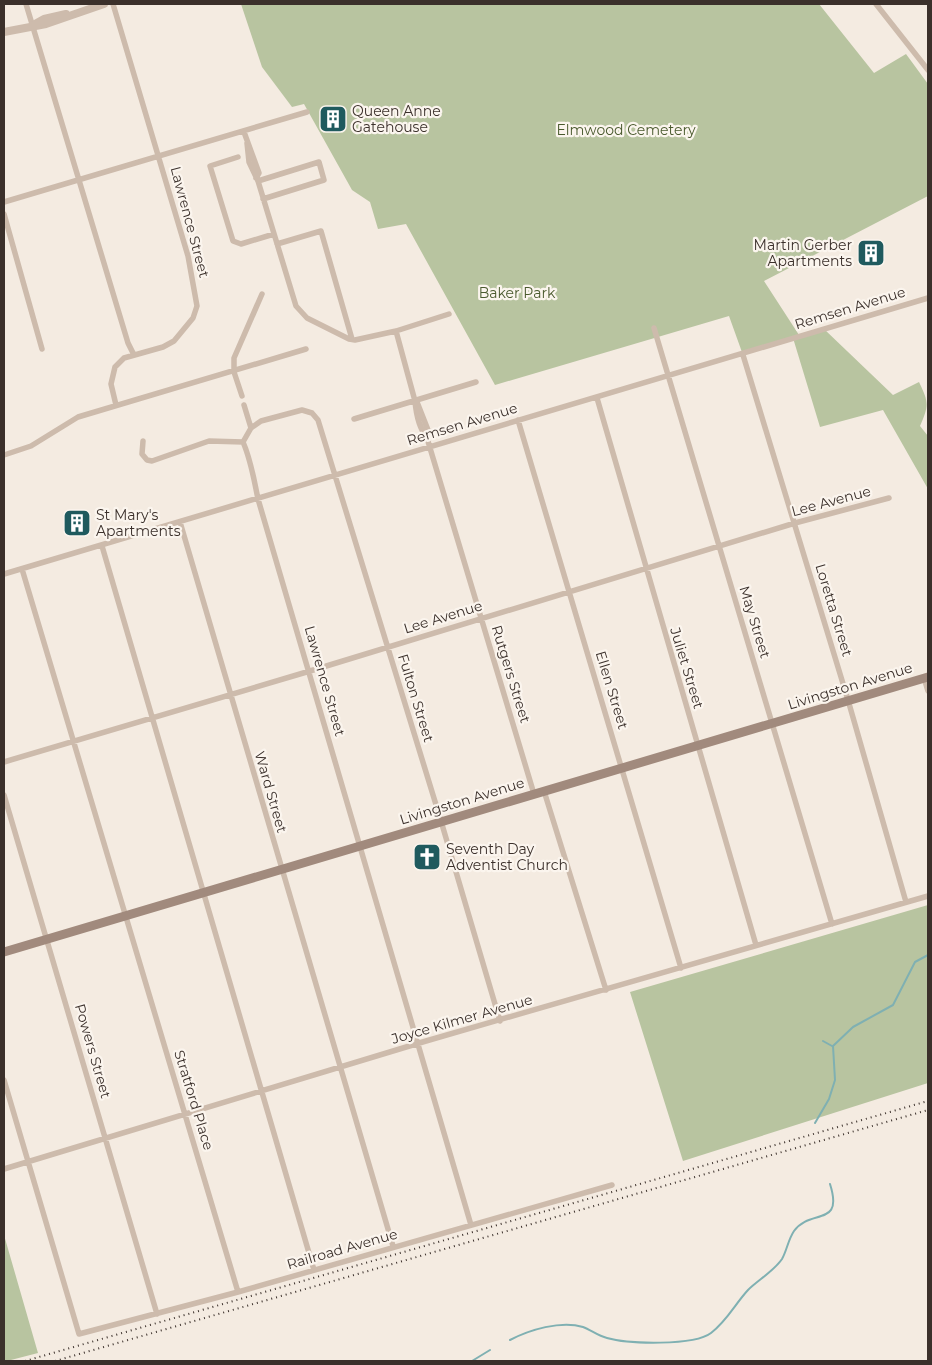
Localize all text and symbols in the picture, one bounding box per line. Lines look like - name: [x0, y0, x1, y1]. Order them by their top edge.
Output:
- place label: Queen Anne Gatehouse: [352, 102, 441, 136]
- building icon: Queen Anne Gatehouse: [318, 104, 348, 134]
- park label: Elmwood Cemetery: [556, 121, 696, 139]
- street label: Lawrence Street: [167, 164, 214, 280]
- place label: Martin Gerber Apartments: [754, 236, 852, 270]
- building icon: Martin Gerber Apartments: [856, 238, 886, 268]
- street label: Remsen Avenue: [793, 283, 907, 333]
- park label: Baker Park: [479, 284, 556, 302]
- street label: Remsen Avenue: [405, 399, 519, 449]
- street label: Lee Avenue: [789, 482, 873, 520]
- place label: St Mary's Apartments: [96, 506, 181, 540]
- building icon: St Mary's Apartments: [62, 508, 92, 538]
- street label: Loretta Street: [811, 561, 857, 659]
- street label: May Street: [735, 584, 775, 661]
- street label: Lee Avenue: [401, 596, 485, 638]
- street label: Rutgers Street: [488, 623, 535, 725]
- street label: Lawrence Street: [301, 624, 349, 739]
- street label: Juliet Street: [666, 624, 708, 711]
- street label: Ellen Street: [592, 649, 633, 732]
- street label: Fulton Street: [394, 652, 438, 745]
- street label: Livingston Avenue: [785, 658, 915, 714]
- street label: Ward Street: [251, 749, 291, 835]
- street label: Livingston Avenue: [397, 773, 527, 829]
- place label: Seventh Day Adventist Church: [446, 840, 568, 874]
- church icon: Seventh Day Adventist Church: [412, 842, 442, 872]
- street label: Joyce Kilmer Avenue: [388, 990, 535, 1048]
- street label: Powers Street: [71, 1002, 115, 1101]
- street label: Stratford Place: [170, 1048, 218, 1152]
- street label: Railroad Avenue: [285, 1225, 399, 1273]

